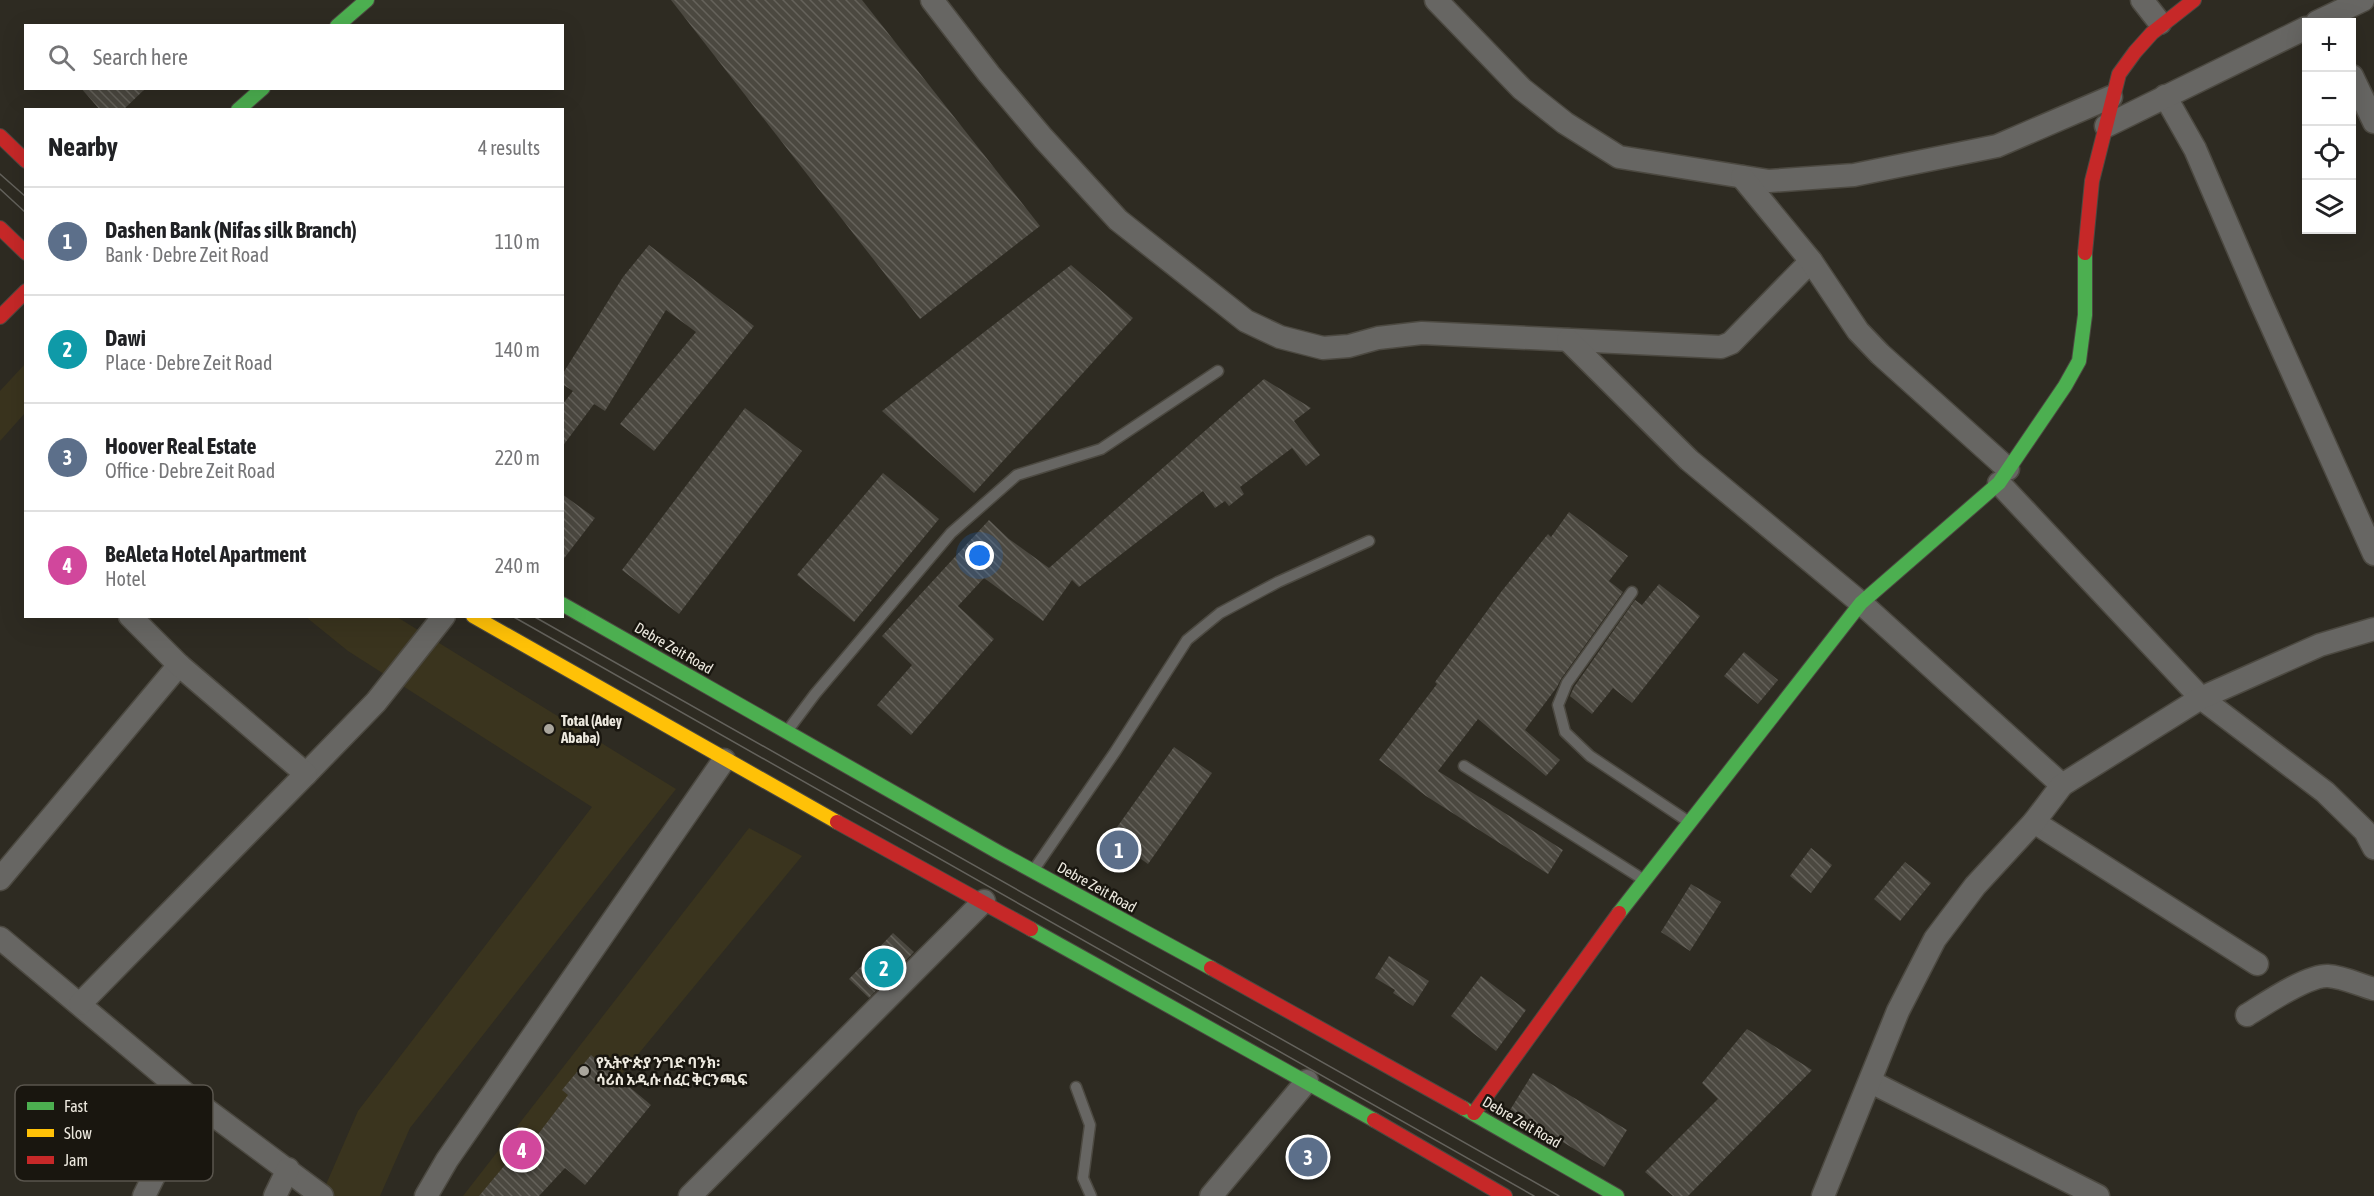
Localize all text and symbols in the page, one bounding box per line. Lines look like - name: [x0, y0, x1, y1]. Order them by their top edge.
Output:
- map controls: [2302, 18, 2356, 234]
- button: +: [2302, 18, 2356, 72]
- search box: [24, 24, 564, 90]
- icon: search: [45, 41, 78, 74]
- text: Search here: [93, 44, 188, 70]
- button: −: [2302, 72, 2356, 126]
- button: locate: [2302, 126, 2356, 180]
- text: Nearby: [48, 132, 118, 162]
- text: 4 results: [478, 136, 540, 159]
- button: layers: [2302, 180, 2356, 234]
- text: Dashen Bank (Nifas silk Branch): [105, 217, 357, 243]
- text: 1: [63, 230, 72, 253]
- text: 110 m: [495, 230, 540, 253]
- text: Bank · Debre Zeit Road: [105, 243, 269, 266]
- text: Dawi: [105, 325, 146, 351]
- text: 2: [63, 338, 72, 361]
- text: 140 m: [495, 338, 540, 361]
- text: Place · Debre Zeit Road: [105, 351, 272, 374]
- text: Hoover Real Estate: [105, 433, 256, 459]
- text: 3: [63, 446, 72, 469]
- text: 220 m: [495, 446, 540, 469]
- text: Office · Debre Zeit Road: [105, 459, 275, 482]
- text: BeAleta Hotel Apartment: [105, 541, 306, 567]
- your location: [965, 541, 994, 570]
- text: 4: [63, 554, 72, 577]
- text: 240 m: [495, 554, 540, 577]
- text: Hotel: [105, 567, 146, 590]
- street label: Debre Zeit Road: [632, 619, 716, 677]
- place label: Total (Adey Ababa): [560, 712, 623, 746]
- marker: Total (Adey Ababa): [542, 722, 556, 736]
- pin: 1: [1100, 828, 1138, 872]
- street label: Debre Zeit Road: [1055, 858, 1139, 916]
- pin: 2: [864, 946, 904, 990]
- place label: የኢትዮጵያ ንግድ ባንክ፡ ሳሪስ አዲሱ ሰፈር ቅርንጫፍ: [596, 1054, 747, 1088]
- marker: የኢትዮጵያ ንግድ ባንክ፡ ሳሪስ አዲሱ ሰፈር ቅርንጫፍ: [577, 1064, 591, 1078]
- legend: [15, 1085, 213, 1181]
- street label: Debre Zeit Road: [1480, 1093, 1564, 1151]
- text: Fast: [64, 1097, 88, 1115]
- text: Slow: [64, 1124, 92, 1142]
- pin: 4: [502, 1128, 542, 1172]
- pin: 3: [1288, 1134, 1328, 1180]
- text: Jam: [64, 1151, 88, 1169]

